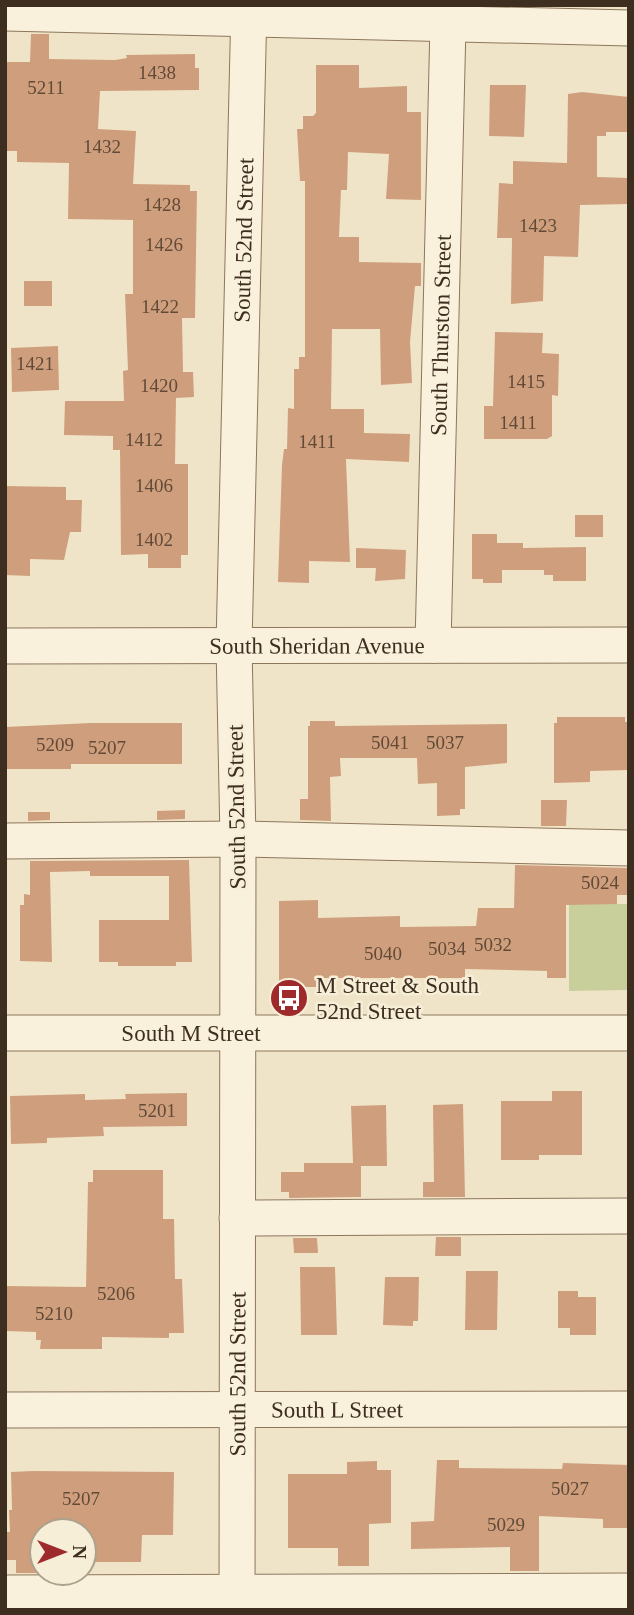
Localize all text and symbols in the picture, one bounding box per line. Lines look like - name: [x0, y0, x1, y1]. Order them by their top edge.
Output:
- house number: 1438: [138, 62, 176, 83]
- house number: 5211: [27, 77, 65, 98]
- house number: 1432: [83, 136, 121, 157]
- street label: South 52nd Street: [230, 157, 258, 323]
- house number: 1428: [143, 194, 181, 215]
- house number: 1423: [519, 215, 557, 236]
- street label: South Thurston Street: [426, 233, 456, 436]
- house number: 1426: [145, 234, 183, 255]
- house number: 1422: [141, 296, 179, 317]
- house number: 1421: [16, 353, 54, 374]
- house number: 1415: [507, 371, 545, 392]
- house number: 1420: [140, 375, 178, 396]
- house number: 1411: [499, 412, 537, 433]
- house number: 1412: [125, 429, 163, 450]
- house number: 1411: [298, 431, 336, 452]
- house number: 1406: [135, 475, 173, 496]
- house number: 1402: [135, 529, 173, 550]
- street label: South Sheridan Avenue: [209, 633, 425, 659]
- street label: South 52nd Street: [223, 724, 250, 890]
- house number: 5041: [371, 732, 409, 753]
- house number: 5037: [426, 732, 464, 753]
- house number: 5209: [36, 734, 74, 755]
- house number: 5207: [88, 737, 126, 758]
- house number: 5024: [581, 872, 620, 893]
- house number: 5032: [474, 934, 512, 955]
- house number: 5034: [428, 938, 467, 959]
- house number: 5040: [364, 943, 402, 964]
- place label: M Street & South 52nd Street: [316, 973, 479, 1024]
- bus stop icon: M Street & South 52nd Street: [268, 977, 310, 1019]
- street label: South M Street: [121, 1021, 261, 1046]
- house number: 5201: [138, 1100, 176, 1121]
- house number: 5206: [97, 1283, 135, 1304]
- street label: South 52nd Street: [225, 1291, 250, 1456]
- house number: 5210: [35, 1303, 73, 1324]
- street label: South L Street: [271, 1397, 404, 1423]
- house number: 5027: [551, 1478, 589, 1499]
- house number: 5207: [62, 1488, 100, 1509]
- house number: 5029: [487, 1514, 525, 1535]
- north arrow: [28, 1517, 98, 1587]
- text: N: [69, 1545, 90, 1559]

